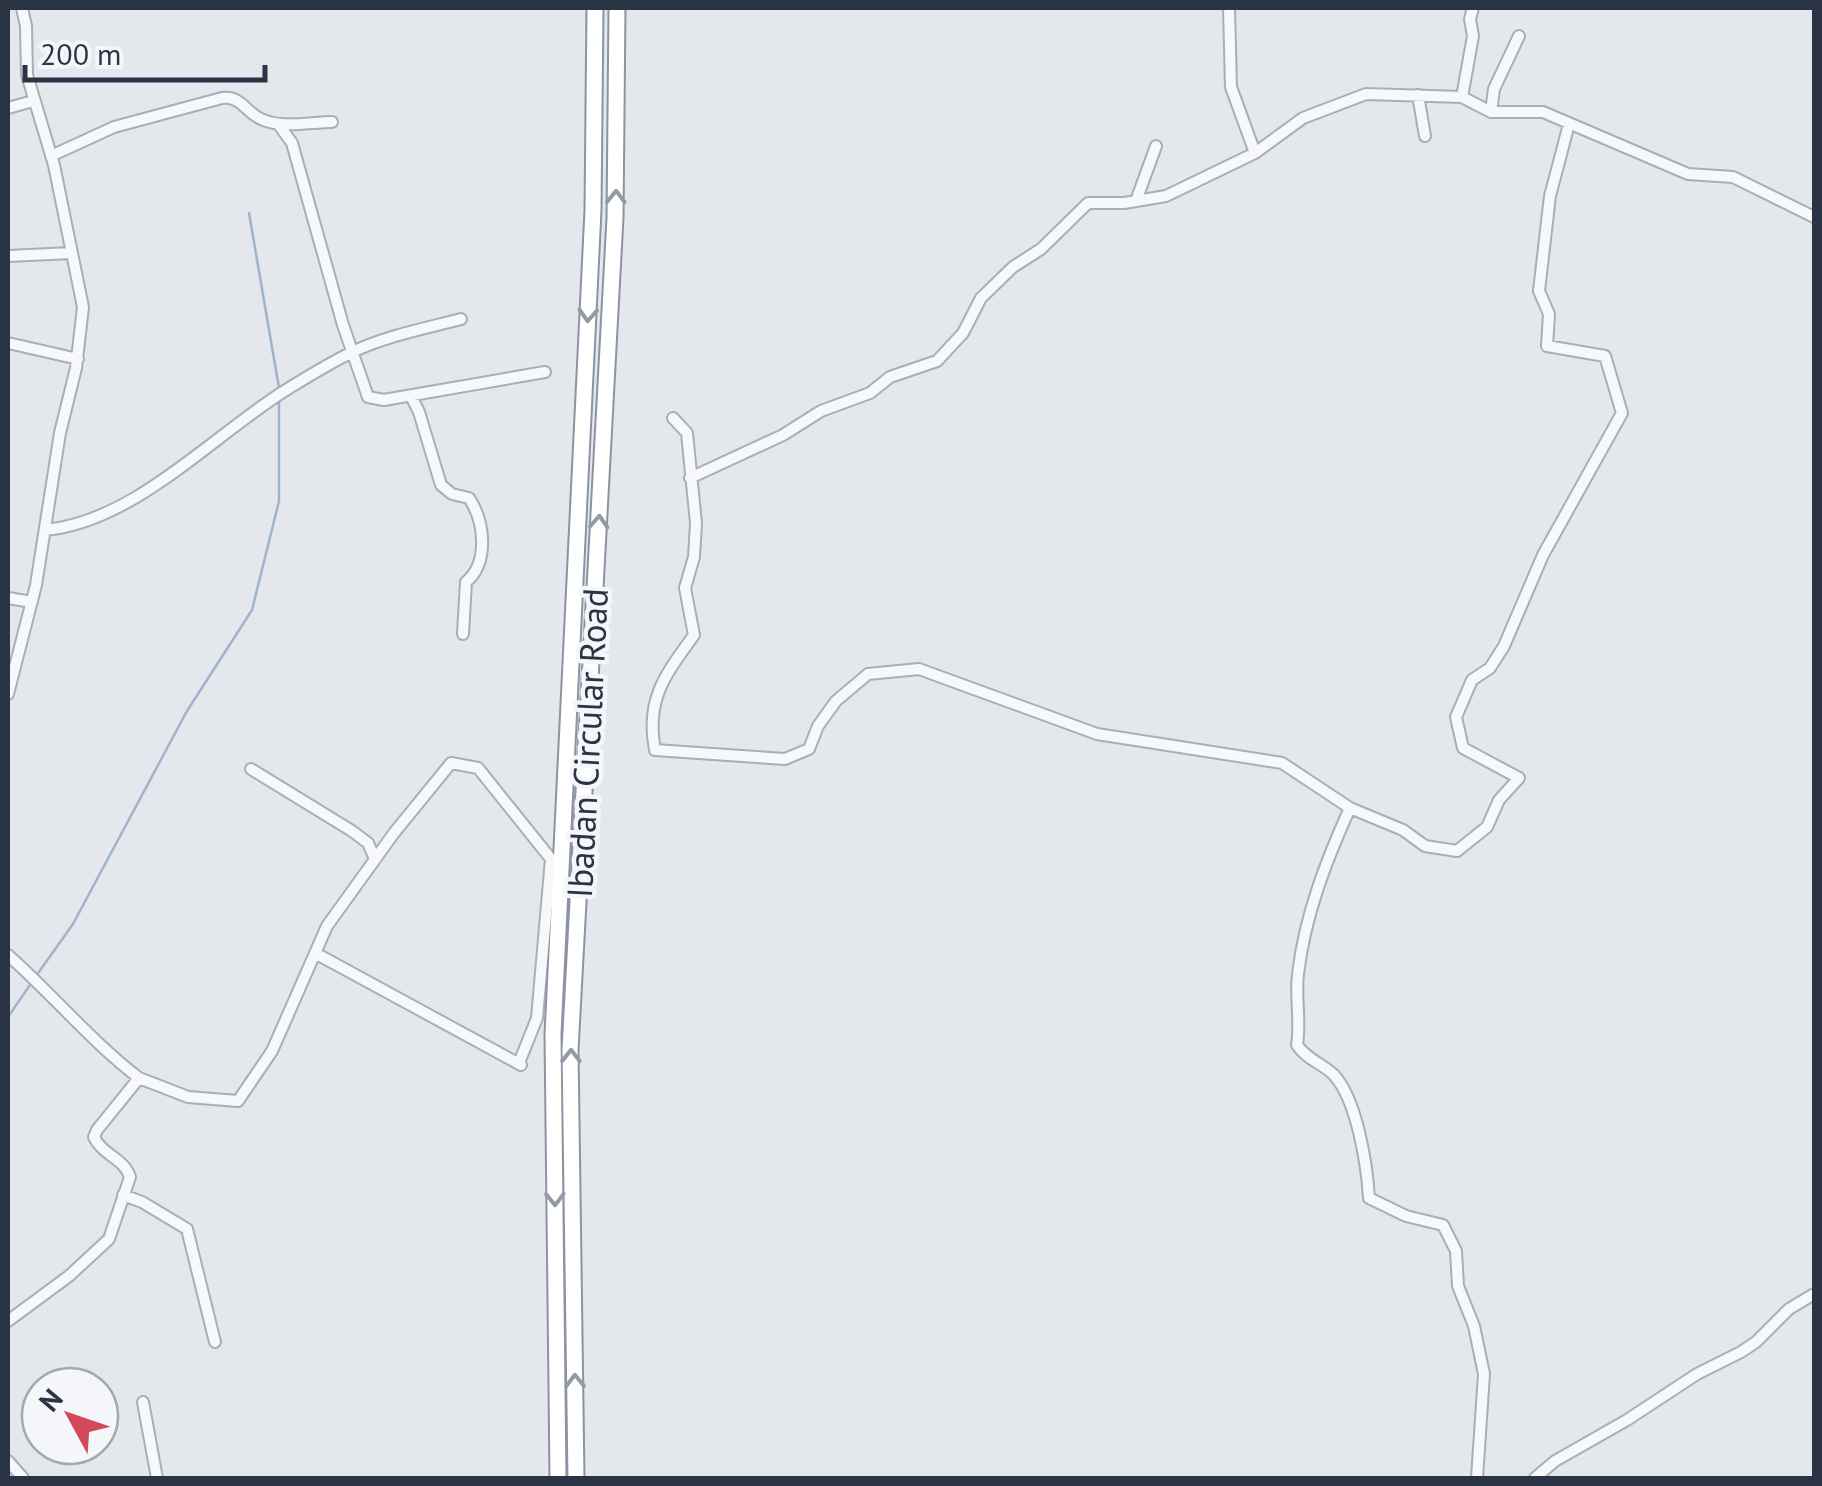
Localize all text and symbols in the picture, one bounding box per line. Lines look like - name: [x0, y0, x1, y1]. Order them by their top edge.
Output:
- scale bar: [25, 20, 265, 82]
- text: 200 m: [40, 34, 121, 73]
- one-way arrow: [605, 189, 627, 204]
- one-way arrow: [578, 307, 599, 323]
- one-way arrow: [588, 513, 609, 529]
- street label: Ibadan Circular Road: [556, 587, 618, 899]
- one-way arrow: [560, 1048, 582, 1064]
- one-way arrow: [544, 1192, 566, 1207]
- north arrow: [20, 1366, 120, 1466]
- one-way arrow: [564, 1373, 586, 1388]
- text: N: [30, 1381, 71, 1419]

